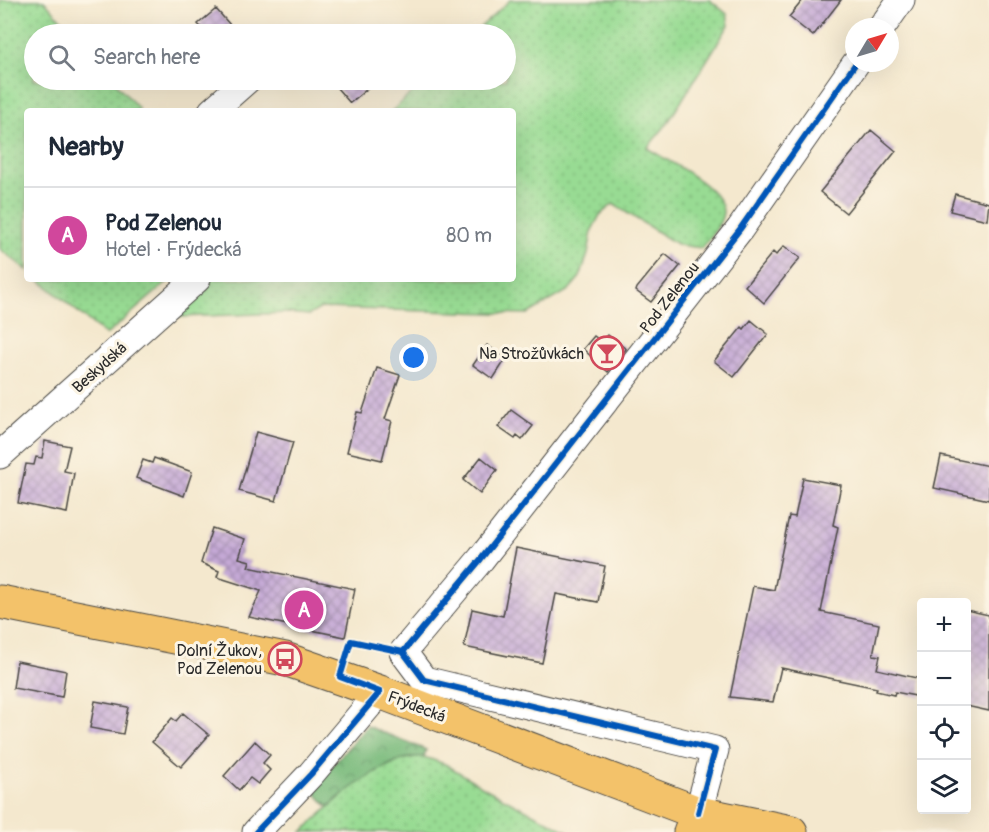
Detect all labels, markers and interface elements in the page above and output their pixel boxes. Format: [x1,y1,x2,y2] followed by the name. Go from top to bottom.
[845,18,899,72] north arrow
[24,24,516,90] search box
[45,41,78,74] icon: search
[93,43,200,71] text: Search here
[48,131,124,163] text: Nearby
[105,209,222,237] text: Pod Zelenou
[61,223,74,248] text: A
[446,223,492,248] text: 80 m
[105,237,242,262] text: Hotel · Frýdecká
[636,258,704,337] street label: Pod Zelenou
[589,335,625,371] bar icon: Na Strožůvkách
[68,338,131,398] street label: Beskydská
[399,343,428,372] your location
[479,344,584,364] place label: Na Strožůvkách
[284,588,324,632] pin: A
[917,598,971,814] map controls
[917,598,971,652] button: +
[177,641,262,679] place label: Dolní Žukov, Pod Zelenou
[267,641,303,677] bus stop icon: Dolní Žukov, Pod Zelenou
[917,652,971,706] button: −
[385,687,448,727] street label: Frýdecká
[917,706,971,760] button: locate
[917,760,971,814] button: layers

